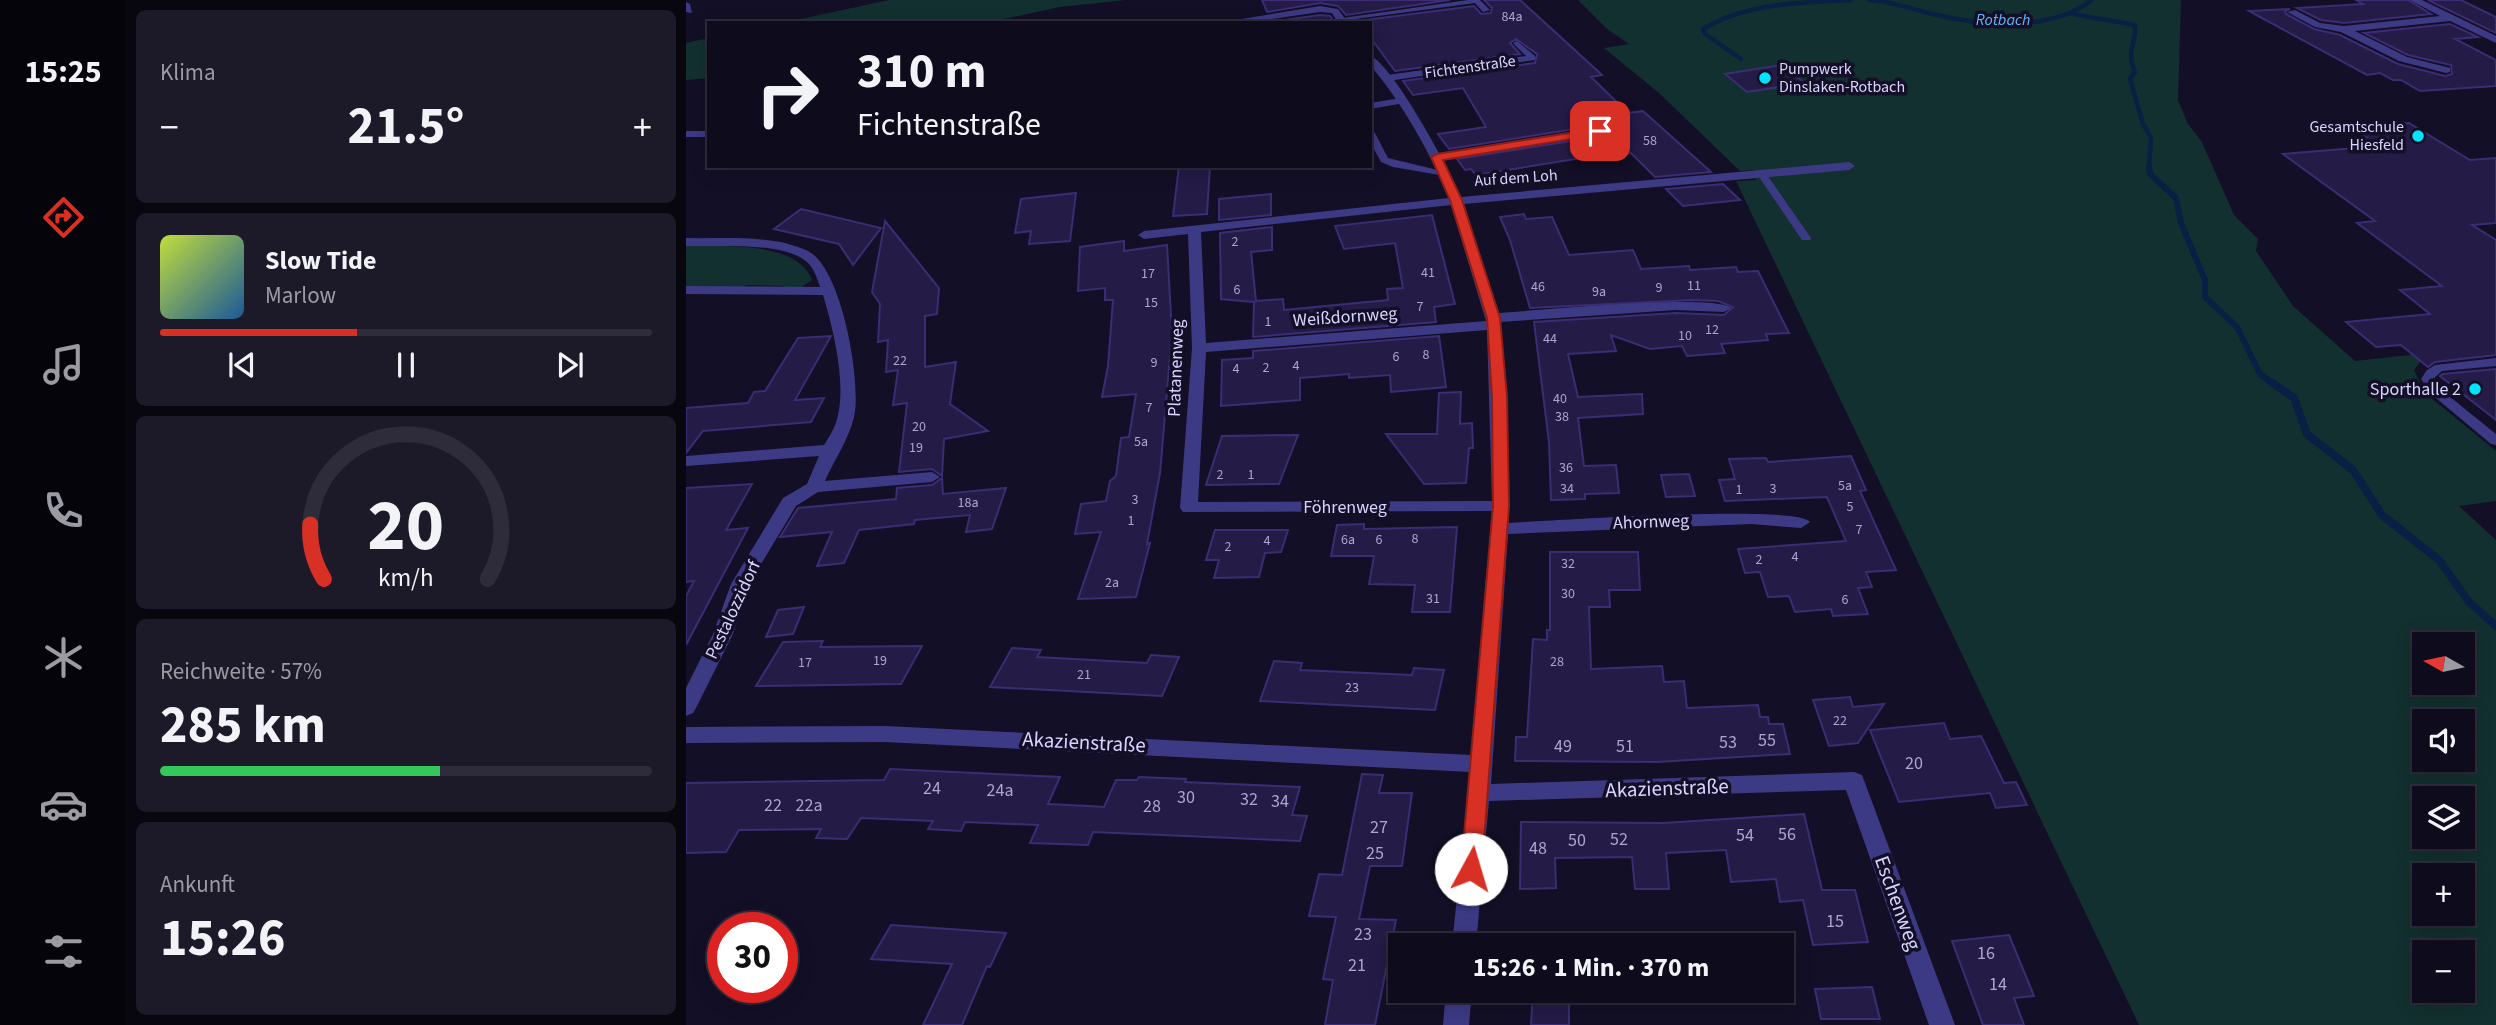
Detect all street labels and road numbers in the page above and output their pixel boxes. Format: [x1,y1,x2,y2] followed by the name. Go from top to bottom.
[1423,50,1517,84] street label: Fichtenstraße
[1474,164,1558,192] street label: Auf dem Loh
[1292,301,1398,333] street label: Weißdornweg
[1162,319,1190,417] street label: Platanenweg
[1303,495,1387,520] street label: Föhrenweg
[1613,508,1689,536] street label: Ahornweg
[699,556,767,663] street label: Pestalozzidorf
[1022,724,1146,760] street label: Akazienstraße
[1605,771,1729,805] street label: Akazienstraße
[1867,852,1929,955] street label: Eschenweg

